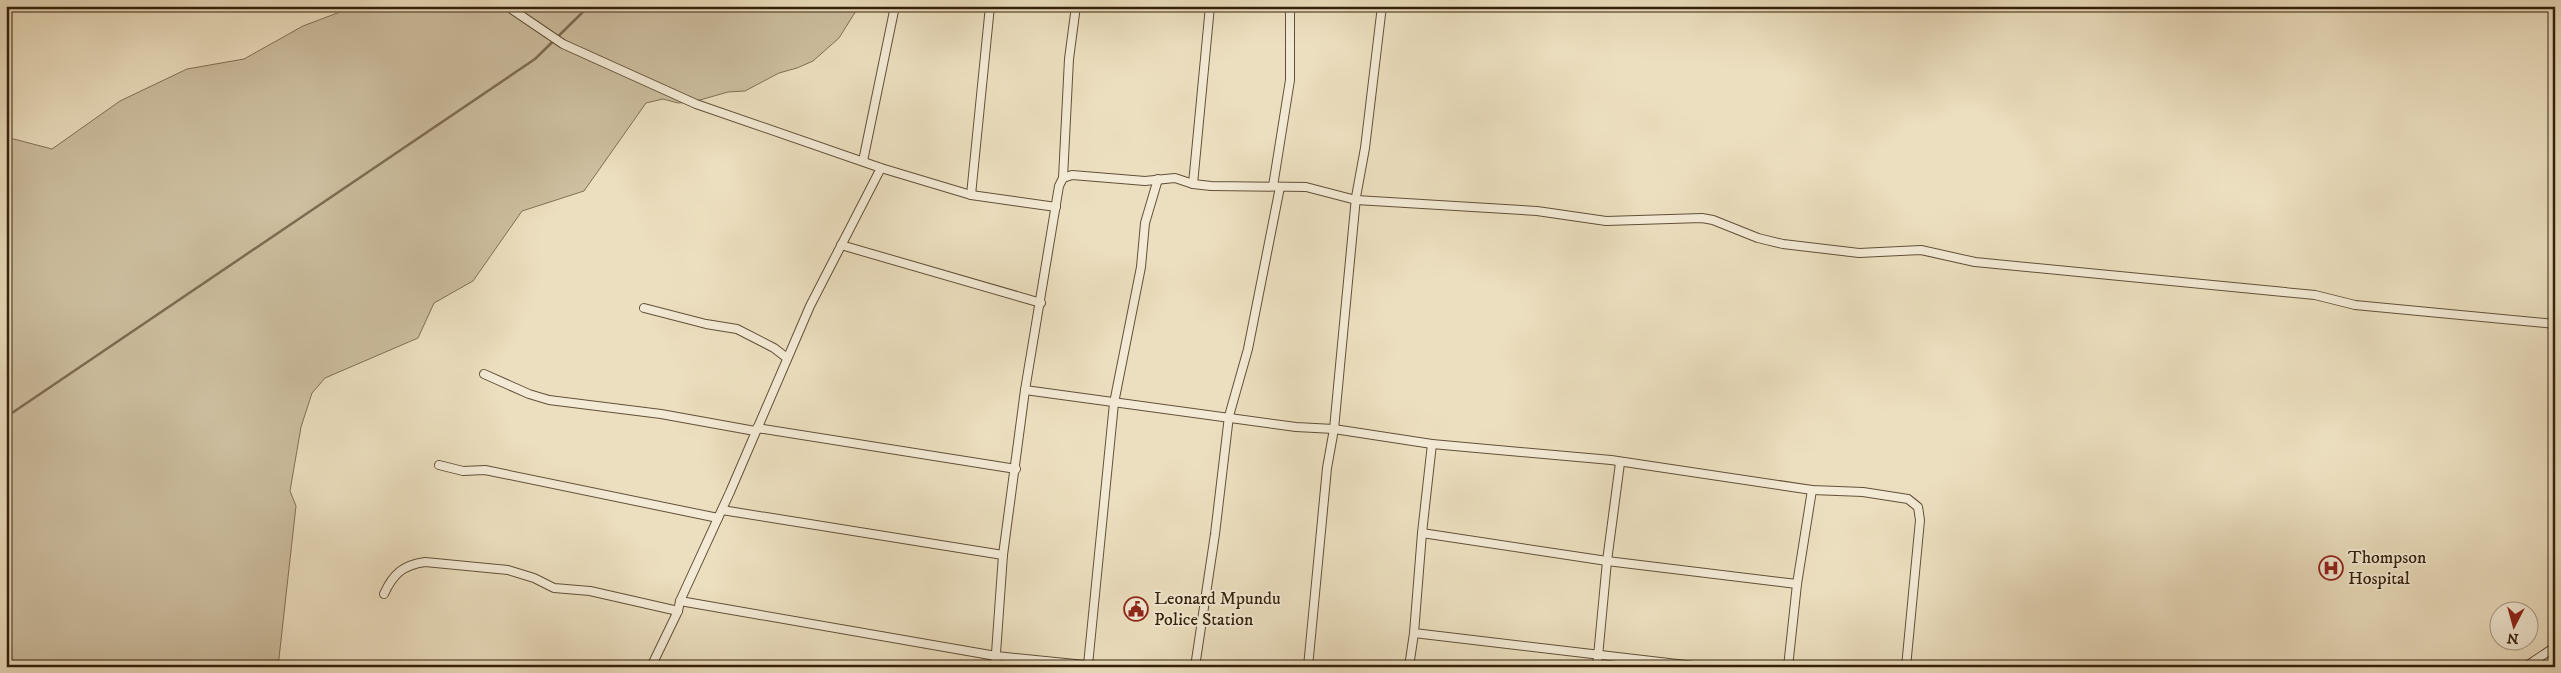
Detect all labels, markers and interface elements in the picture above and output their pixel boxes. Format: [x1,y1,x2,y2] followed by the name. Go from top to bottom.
[2348,547,2427,590] place label: Thompson Hospital
[2318,555,2344,581] hospital icon: Thompson Hospital
[1154,588,1281,631] place label: Leonard Mpundu Police Station
[1123,596,1149,622] public building icon: Leonard Mpundu Police Station
[2488,600,2538,650] north arrow
[2506,628,2519,647] text: N

